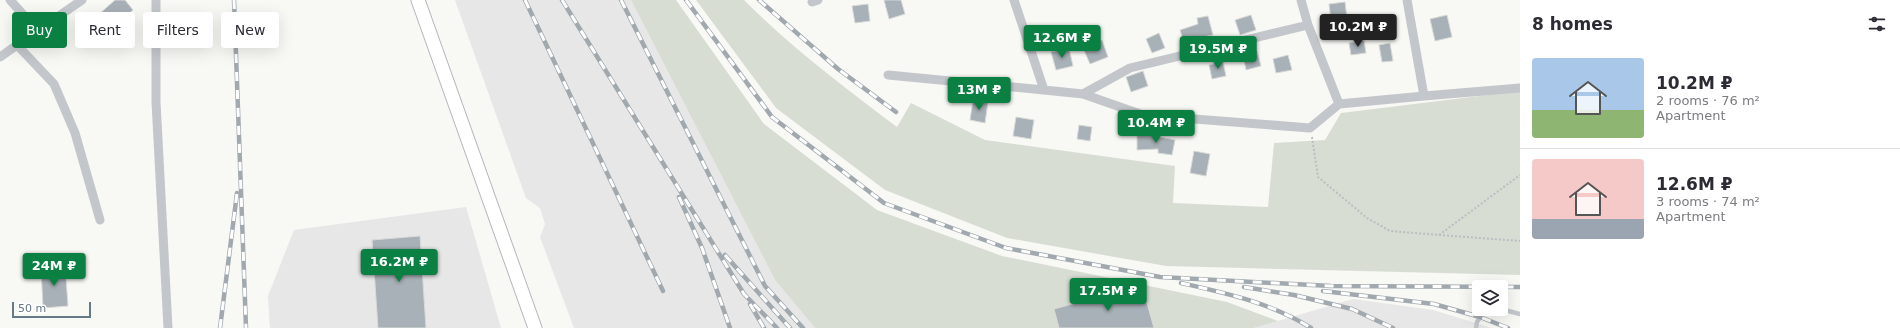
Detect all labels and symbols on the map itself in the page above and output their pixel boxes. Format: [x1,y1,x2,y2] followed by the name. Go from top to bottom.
[1321,14,1395,48] pin: 10.2M ₽
[1025,25,1099,59] pin: 12.6M ₽
[1181,36,1255,70] pin: 19.5M ₽
[951,77,1007,111] pin: 13M ₽
[1119,110,1193,144] pin: 10.4M ₽
[362,249,436,283] pin: 16.2M ₽
[26,253,82,287] pin: 24M ₽
[1071,278,1145,312] pin: 17.5M ₽
[12,300,91,319] scale bar

